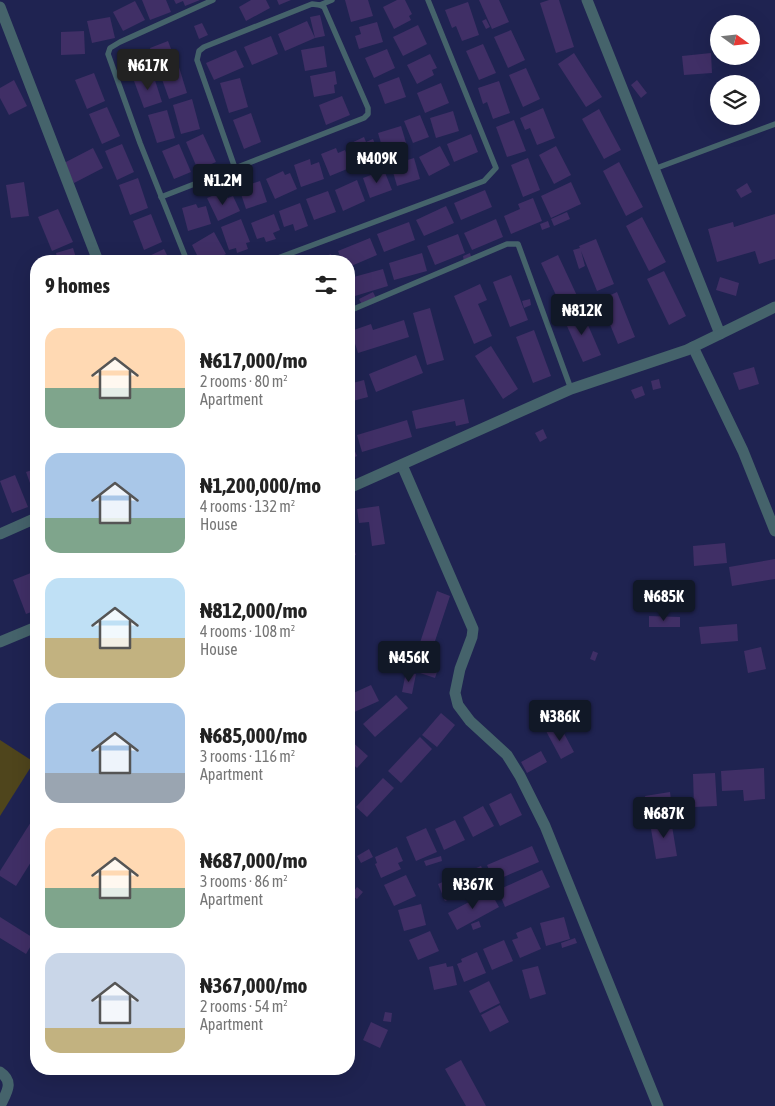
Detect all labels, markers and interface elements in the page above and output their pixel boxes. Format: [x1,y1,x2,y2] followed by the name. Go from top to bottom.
[710,15,760,65] north arrow
[710,15,760,125] map controls
[113,48,183,91] pin: ₦617K
[128,56,168,74] text: ₦617K
[710,75,760,125] button: layers
[342,142,412,184] pin: ₦409K
[357,149,397,167] text: ₦409K
[188,164,258,206] pin: ₦1.2M
[204,171,242,189] text: ₦1.2M
[312,271,340,299] icon: filters
[45,273,110,297] text: 9 homes
[547,294,617,336] pin: ₦812K
[562,301,602,319] text: ₦812K
[85,348,145,408] icon: home
[200,348,307,372] text: ₦617,000/mo
[200,372,288,390] text: 2 rooms · 80 m²
[200,390,263,408] text: Apartment
[85,473,145,533] icon: home
[200,473,321,497] text: ₦1,200,000/mo
[200,497,295,515] text: 4 rooms · 132 m²
[200,515,237,533] text: House
[629,580,699,622] pin: ₦685K
[644,587,684,605] text: ₦685K
[85,598,145,658] icon: home
[200,598,307,622] text: ₦812,000/mo
[200,622,295,640] text: 4 rooms · 108 m²
[200,640,237,658] text: House
[374,640,444,683] pin: ₦456K
[389,648,429,666] text: ₦456K
[525,700,595,742] pin: ₦386K
[540,707,580,725] text: ₦386K
[85,723,145,783] icon: home
[200,723,307,747] text: ₦685,000/mo
[200,747,295,765] text: 3 rooms · 116 m²
[200,765,263,783] text: Apartment
[629,796,699,839] pin: ₦687K
[644,804,684,822] text: ₦687K
[85,848,145,908] icon: home
[200,848,307,872] text: ₦687,000/mo
[438,868,508,910] pin: ₦367K
[200,872,288,890] text: 3 rooms · 86 m²
[453,875,493,893] text: ₦367K
[200,890,263,908] text: Apartment
[85,973,145,1033] icon: home
[200,973,307,997] text: ₦367,000/mo
[200,997,288,1015] text: 2 rooms · 54 m²
[200,1015,263,1033] text: Apartment

